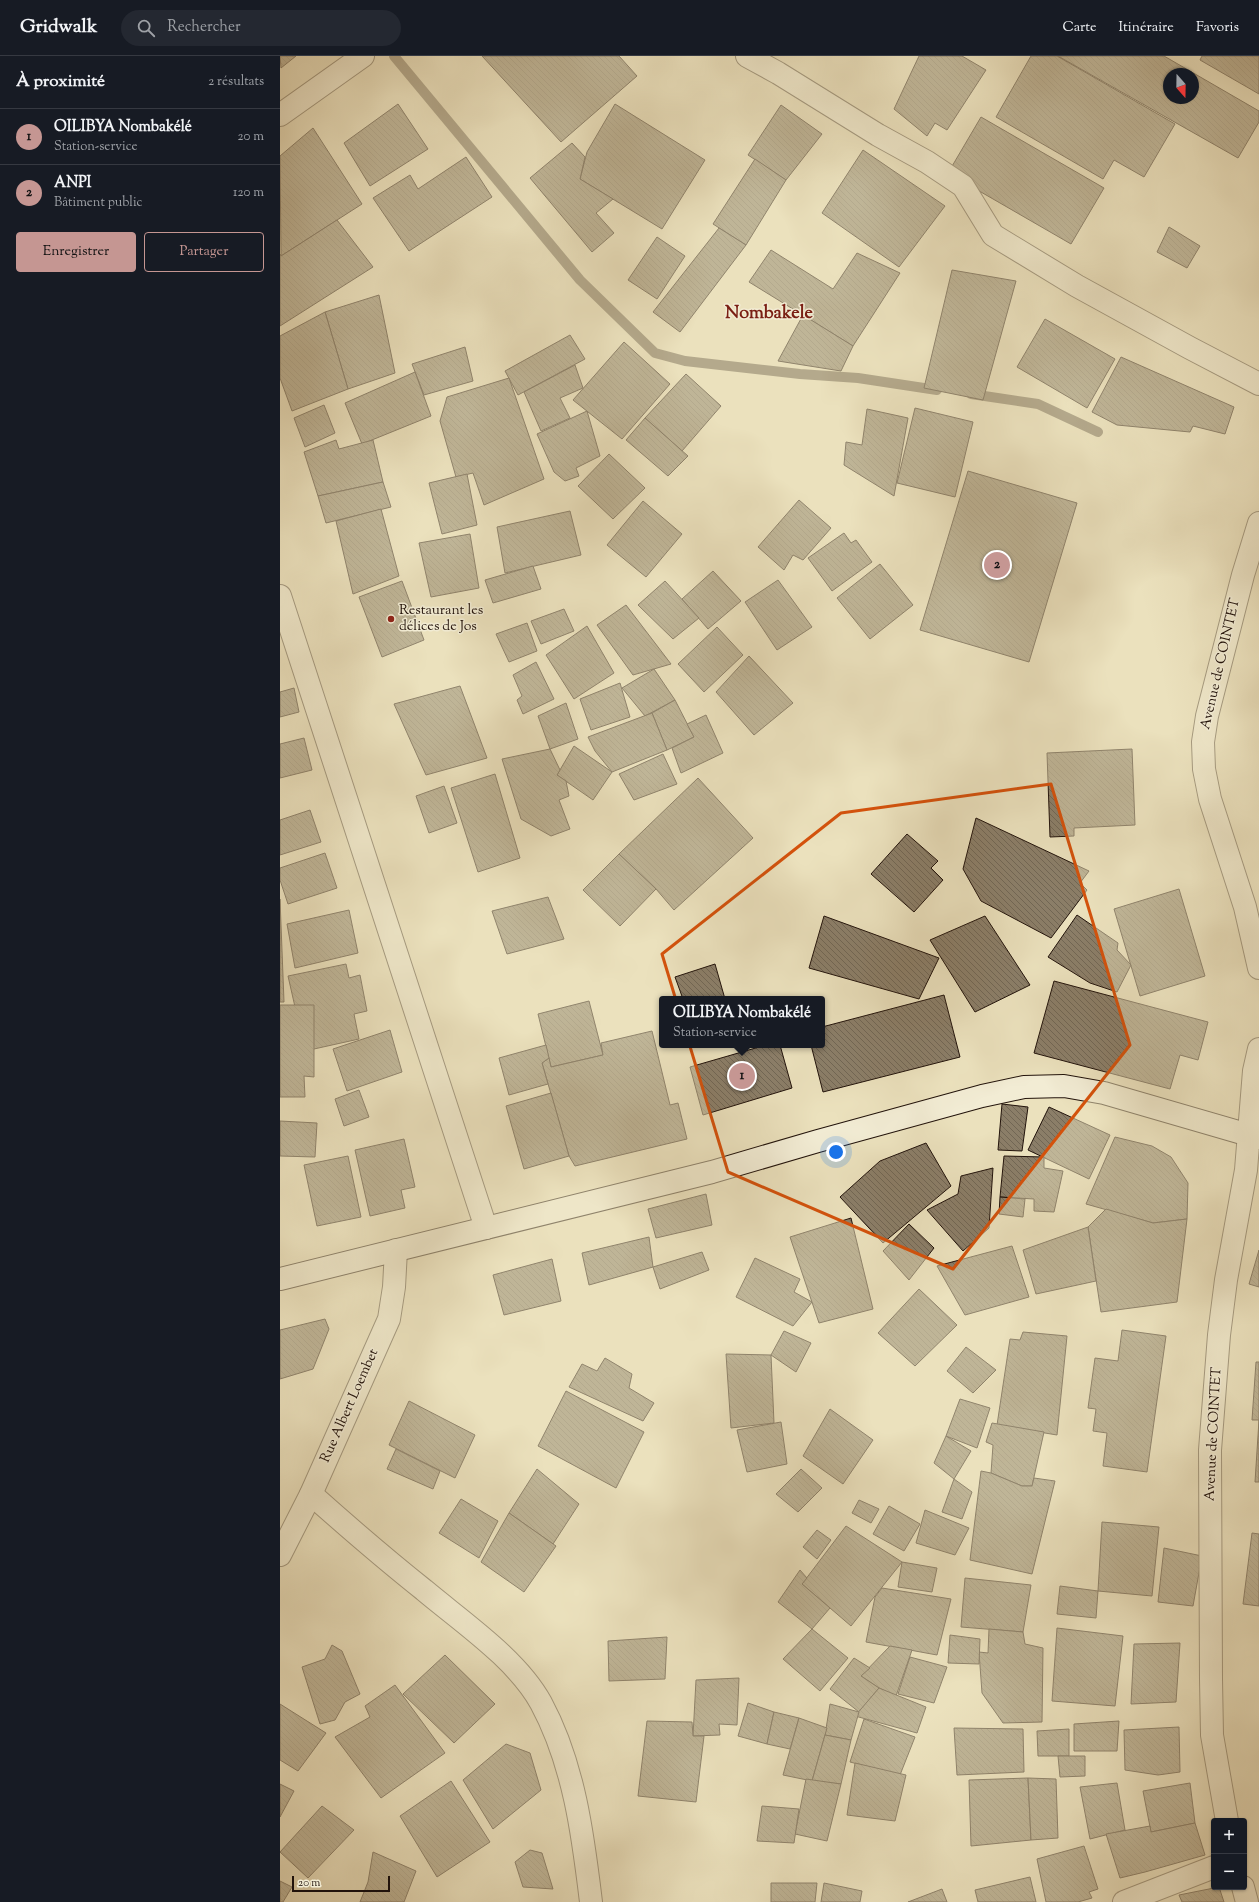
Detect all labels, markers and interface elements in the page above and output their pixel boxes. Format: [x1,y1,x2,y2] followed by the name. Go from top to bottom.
[121,10,401,46] search box
[20,14,97,41] text: Gridwalk
[135,17,157,39] icon: search
[167,17,241,38] text: Rechercher
[1063,18,1096,38] text: Carte
[1118,18,1174,38] text: Itinéraire
[1196,18,1239,38] text: Favoris
[1163,68,1199,104] north arrow
[16,70,105,94] text: À proximité
[208,73,264,91] text: 2 résultats
[54,117,192,138] text: OILIBYA Nombakélé
[27,128,31,146] text: 1
[238,128,264,146] text: 20 m
[54,138,138,156] text: Station-service
[54,173,92,194] text: ANPI
[26,184,32,202] text: 2
[233,184,264,202] text: 120 m
[54,194,142,212] text: Bâtiment public
[16,232,136,272] button: Enregistrer
[144,232,264,272] button: Partager
[725,301,814,327] district label: Nombakele
[984,550,1010,580] pin: 2
[1196,596,1246,732] street label: Avenue de COINTET
[399,601,483,637] place label: Restaurant les délices de Jos
[386,614,396,624] marker: Restaurant les délices de Jos
[659,996,825,1048] popup
[673,1003,811,1024] text: OILIBYA Nombakélé
[673,1024,757,1042] text: Station-service
[729,1061,755,1091] pin: 1
[826,1142,846,1162] your location
[316,1346,384,1466] street label: Rue Albert Loembet
[1201,1366,1228,1502] street label: Avenue de COINTET
[1211,1818,1247,1890] map controls
[1211,1818,1247,1854] button: +
[1211,1854,1247,1890] button: −
[292,1874,390,1893] scale bar
[298,1875,320,1891] text: 20 m

